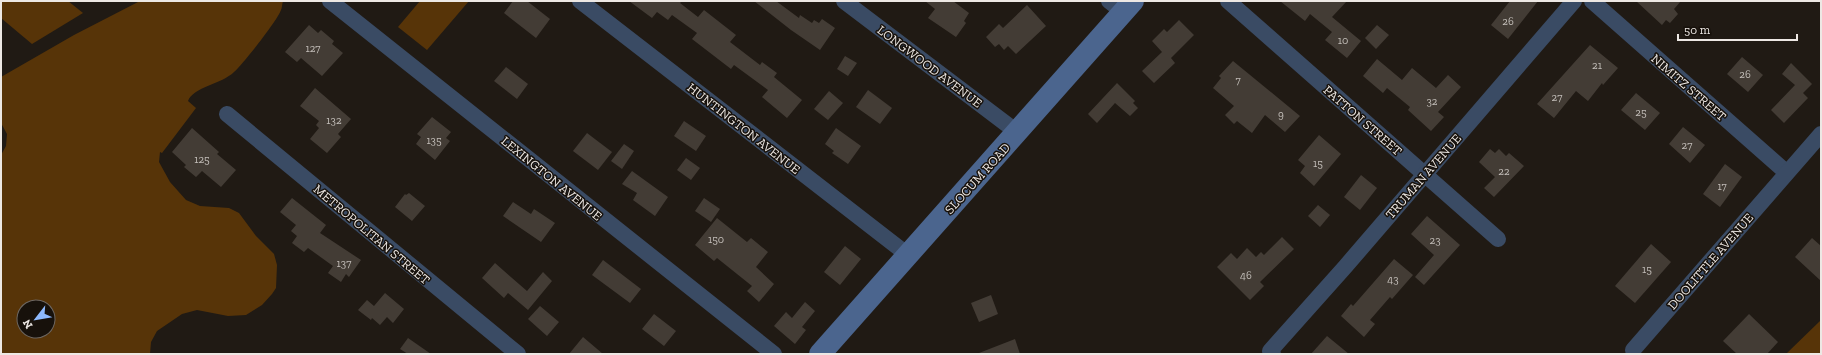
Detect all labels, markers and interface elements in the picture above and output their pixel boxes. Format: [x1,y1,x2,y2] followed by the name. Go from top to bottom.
[1502,15,1514,28] house number: 26
[1678,16,1797,42] scale bar
[874,22,985,111] street label: LONGWOOD AVENUE
[1684,23,1711,37] text: 50 m
[1338,34,1348,47] house number: 10
[305,42,321,55] house number: 127
[1648,51,1729,124] street label: NIMITZ STREET
[1592,59,1603,72] house number: 21
[1739,68,1751,81] house number: 26
[1235,74,1241,87] house number: 7
[684,80,803,177] street label: HUNTINGTON AVENUE
[1320,82,1405,158] street label: PATTON STREET
[1552,91,1562,104] house number: 27
[1426,95,1438,108] house number: 32
[1635,106,1647,119] house number: 25
[1278,108,1284,121] house number: 9
[326,114,342,127] house number: 132
[1382,131,1465,222] street label: TRUMAN AVENUE
[498,133,605,224] street label: LEXINGTON AVENUE
[426,134,442,147] house number: 135
[1682,139,1692,152] house number: 27
[942,140,1013,217] street label: SLOCUM ROAD
[194,153,210,166] house number: 125
[1313,157,1323,170] house number: 15
[1498,165,1510,178] house number: 22
[1717,180,1727,193] house number: 17
[311,181,433,287] street label: METROPOLITAN STREET
[1664,210,1757,313] street label: DOOLITTLE AVENUE
[708,233,724,246] house number: 150
[1429,234,1441,247] house number: 23
[337,257,351,270] house number: 137
[1642,263,1652,276] house number: 15
[1240,269,1252,282] house number: 46
[1387,273,1399,286] house number: 43
[16,299,56,339] north arrow
[20,316,36,331] text: N

